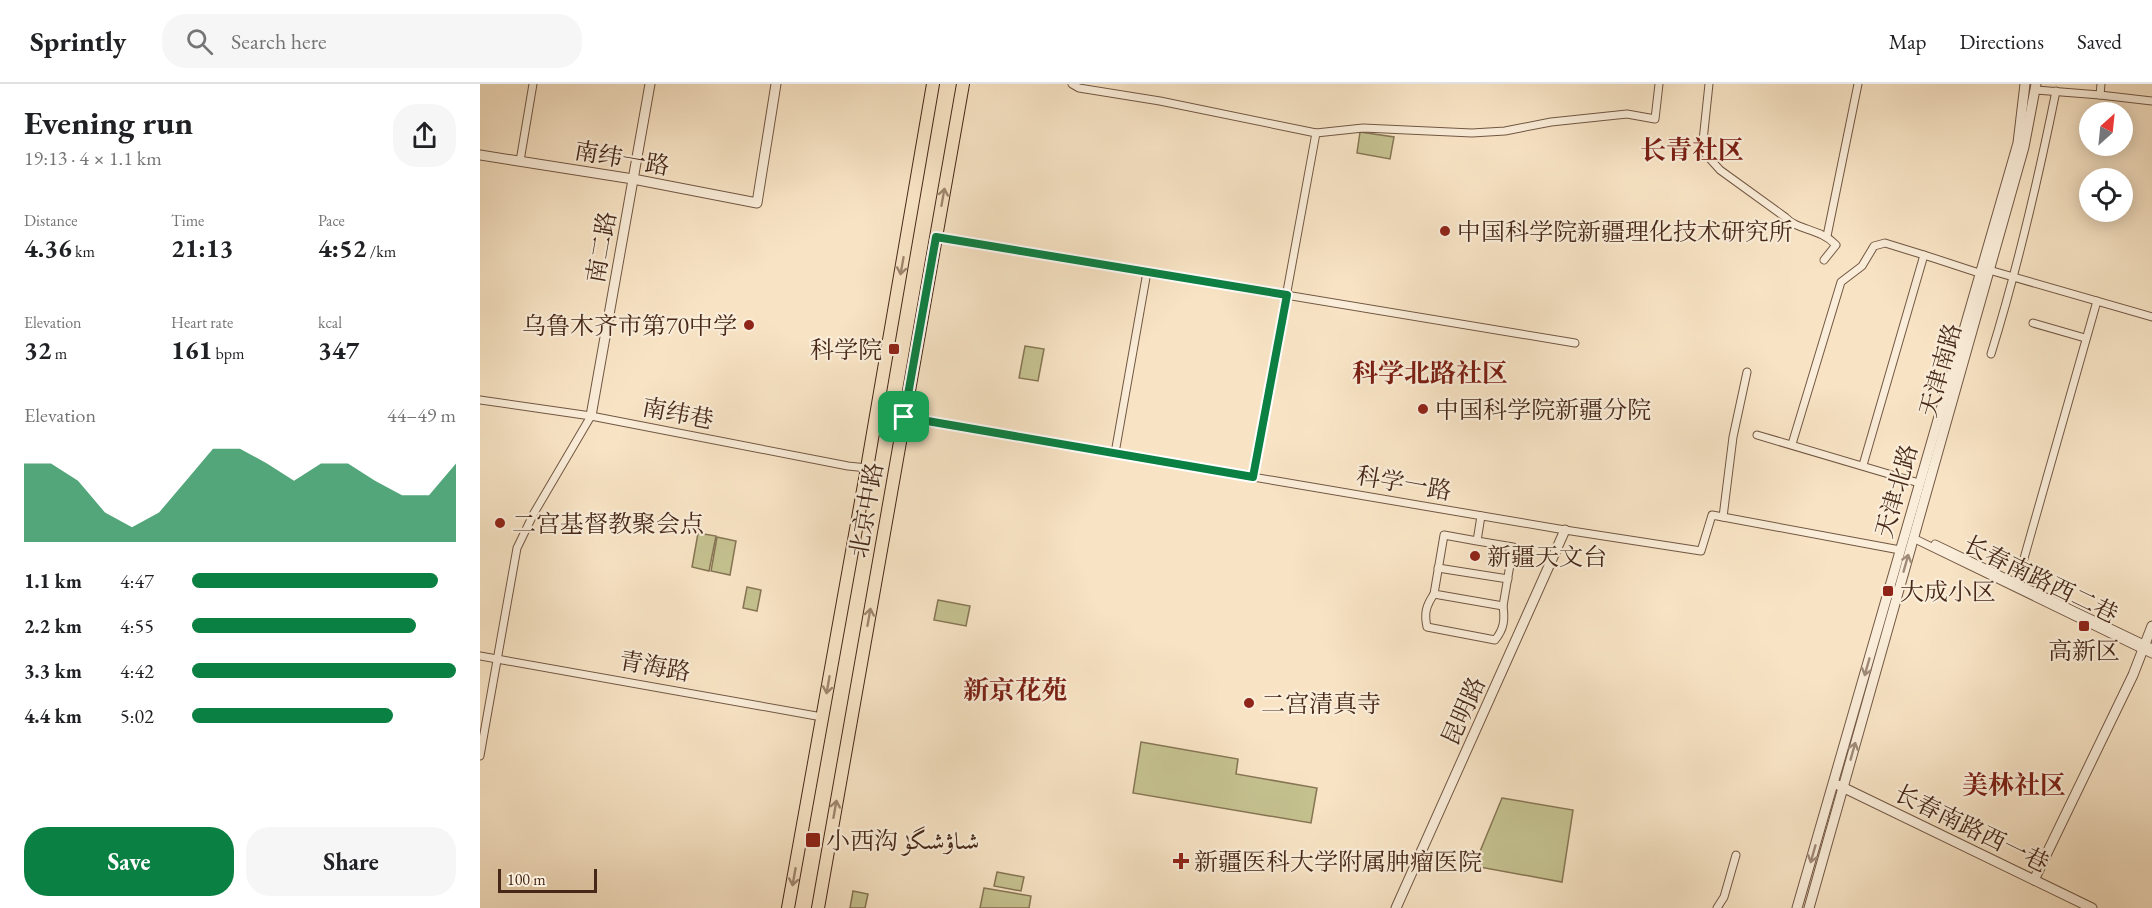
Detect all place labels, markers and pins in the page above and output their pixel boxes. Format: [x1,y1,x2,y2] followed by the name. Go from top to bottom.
[1457,216,1793,247] place label: 中国科学院新疆理化技术研究所
[1438,224,1452,238] marker: 中国科学院新疆理化技术研究所
[522,310,737,341] place label: 乌鲁木齐市第70中学
[742,318,756,332] marker: 乌鲁木齐市第70中学
[810,334,882,365] place label: 科学院
[887,342,901,356] marker: 科学院
[878,391,929,442] pin
[1435,394,1651,425] place label: 中国科学院新疆分院
[1416,402,1430,416] marker: 中国科学院新疆分院
[512,508,704,539] place label: 二宫基督教聚会点
[493,516,507,530] marker: 二宫基督教聚会点
[1487,541,1607,572] place label: 新疆天文台
[1468,549,1482,563] marker: 新疆天文台
[1900,576,1996,607] place label: 大成小区
[1881,584,1895,598] marker: 大成小区
[2077,619,2091,633] marker: 高新区
[2048,635,2120,666] place label: 高新区
[1261,688,1381,719] place label: 二宫清真寺
[1242,696,1256,710] marker: 二宫清真寺
[826,825,979,856] place label: 小西沟 شىاۋشىگۈ
[804,831,822,849] marker: 小西沟 شىاۋشىگۈ
[1194,846,1482,877] place label: 新疆医科大学附属肿瘤医院
[1172,852,1190,870] marker: 新疆医科大学附属肿瘤医院

